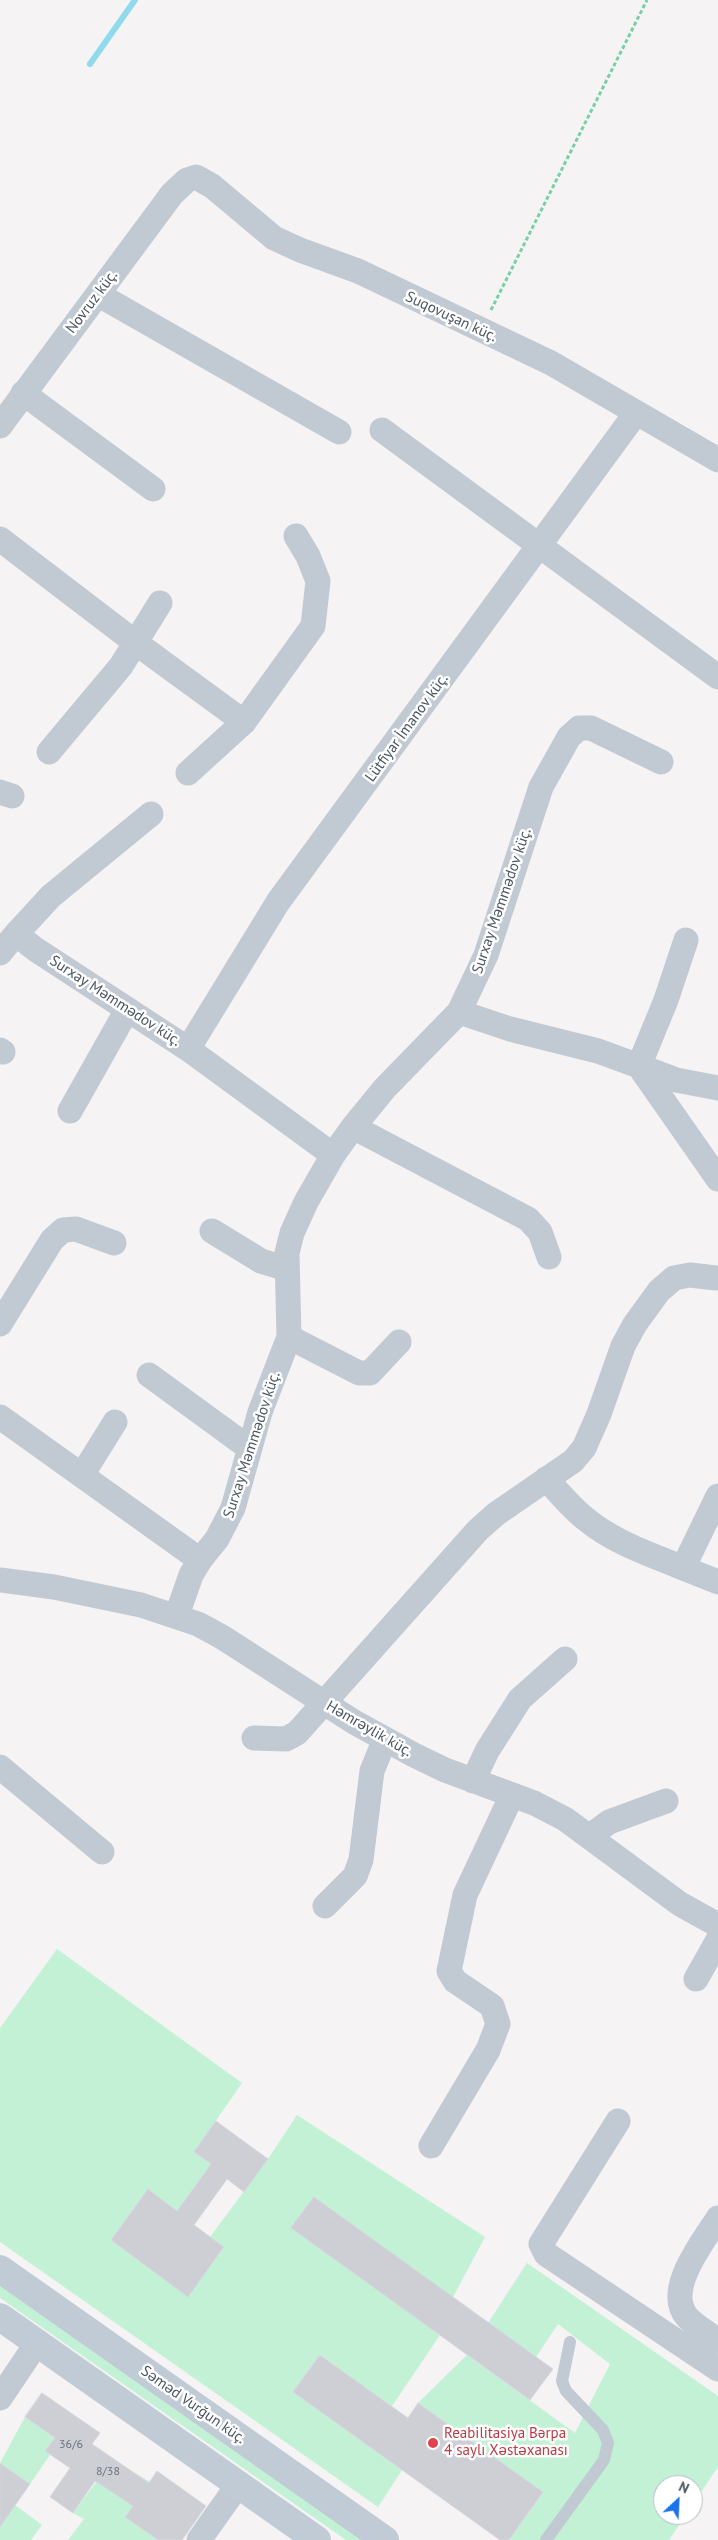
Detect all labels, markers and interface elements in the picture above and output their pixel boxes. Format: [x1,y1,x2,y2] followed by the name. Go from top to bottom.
[62,267,122,337] street label: Novruz küç.
[403,288,499,346] street label: Suqovuşan küç.
[362,670,452,786] street label: Lütfiyar İmanov küç.
[469,826,535,976] street label: Surxay Məmmədov küç.
[46,952,184,1050] street label: Surxay Məmmədov küç.
[220,1370,284,1520] street label: Surxay Məmmədov küç.
[323,1697,415,1761] street label: Həmrəylik küç.
[137,2362,249,2448] street label: Səməd Vurğun küç.
[444,2425,568,2460] place label: Reabilitasiya Bәrpa 4 saylı Xəstəxanası
[426,2436,440,2450] marker: Reabilitasiya Bәrpa 4 saylı Xəstəxanası
[59,2438,83,2452] house number: 36/6
[96,2465,120,2479] house number: 8/38
[653,2475,703,2525] north arrow
[676,2477,692,2497] text: N

